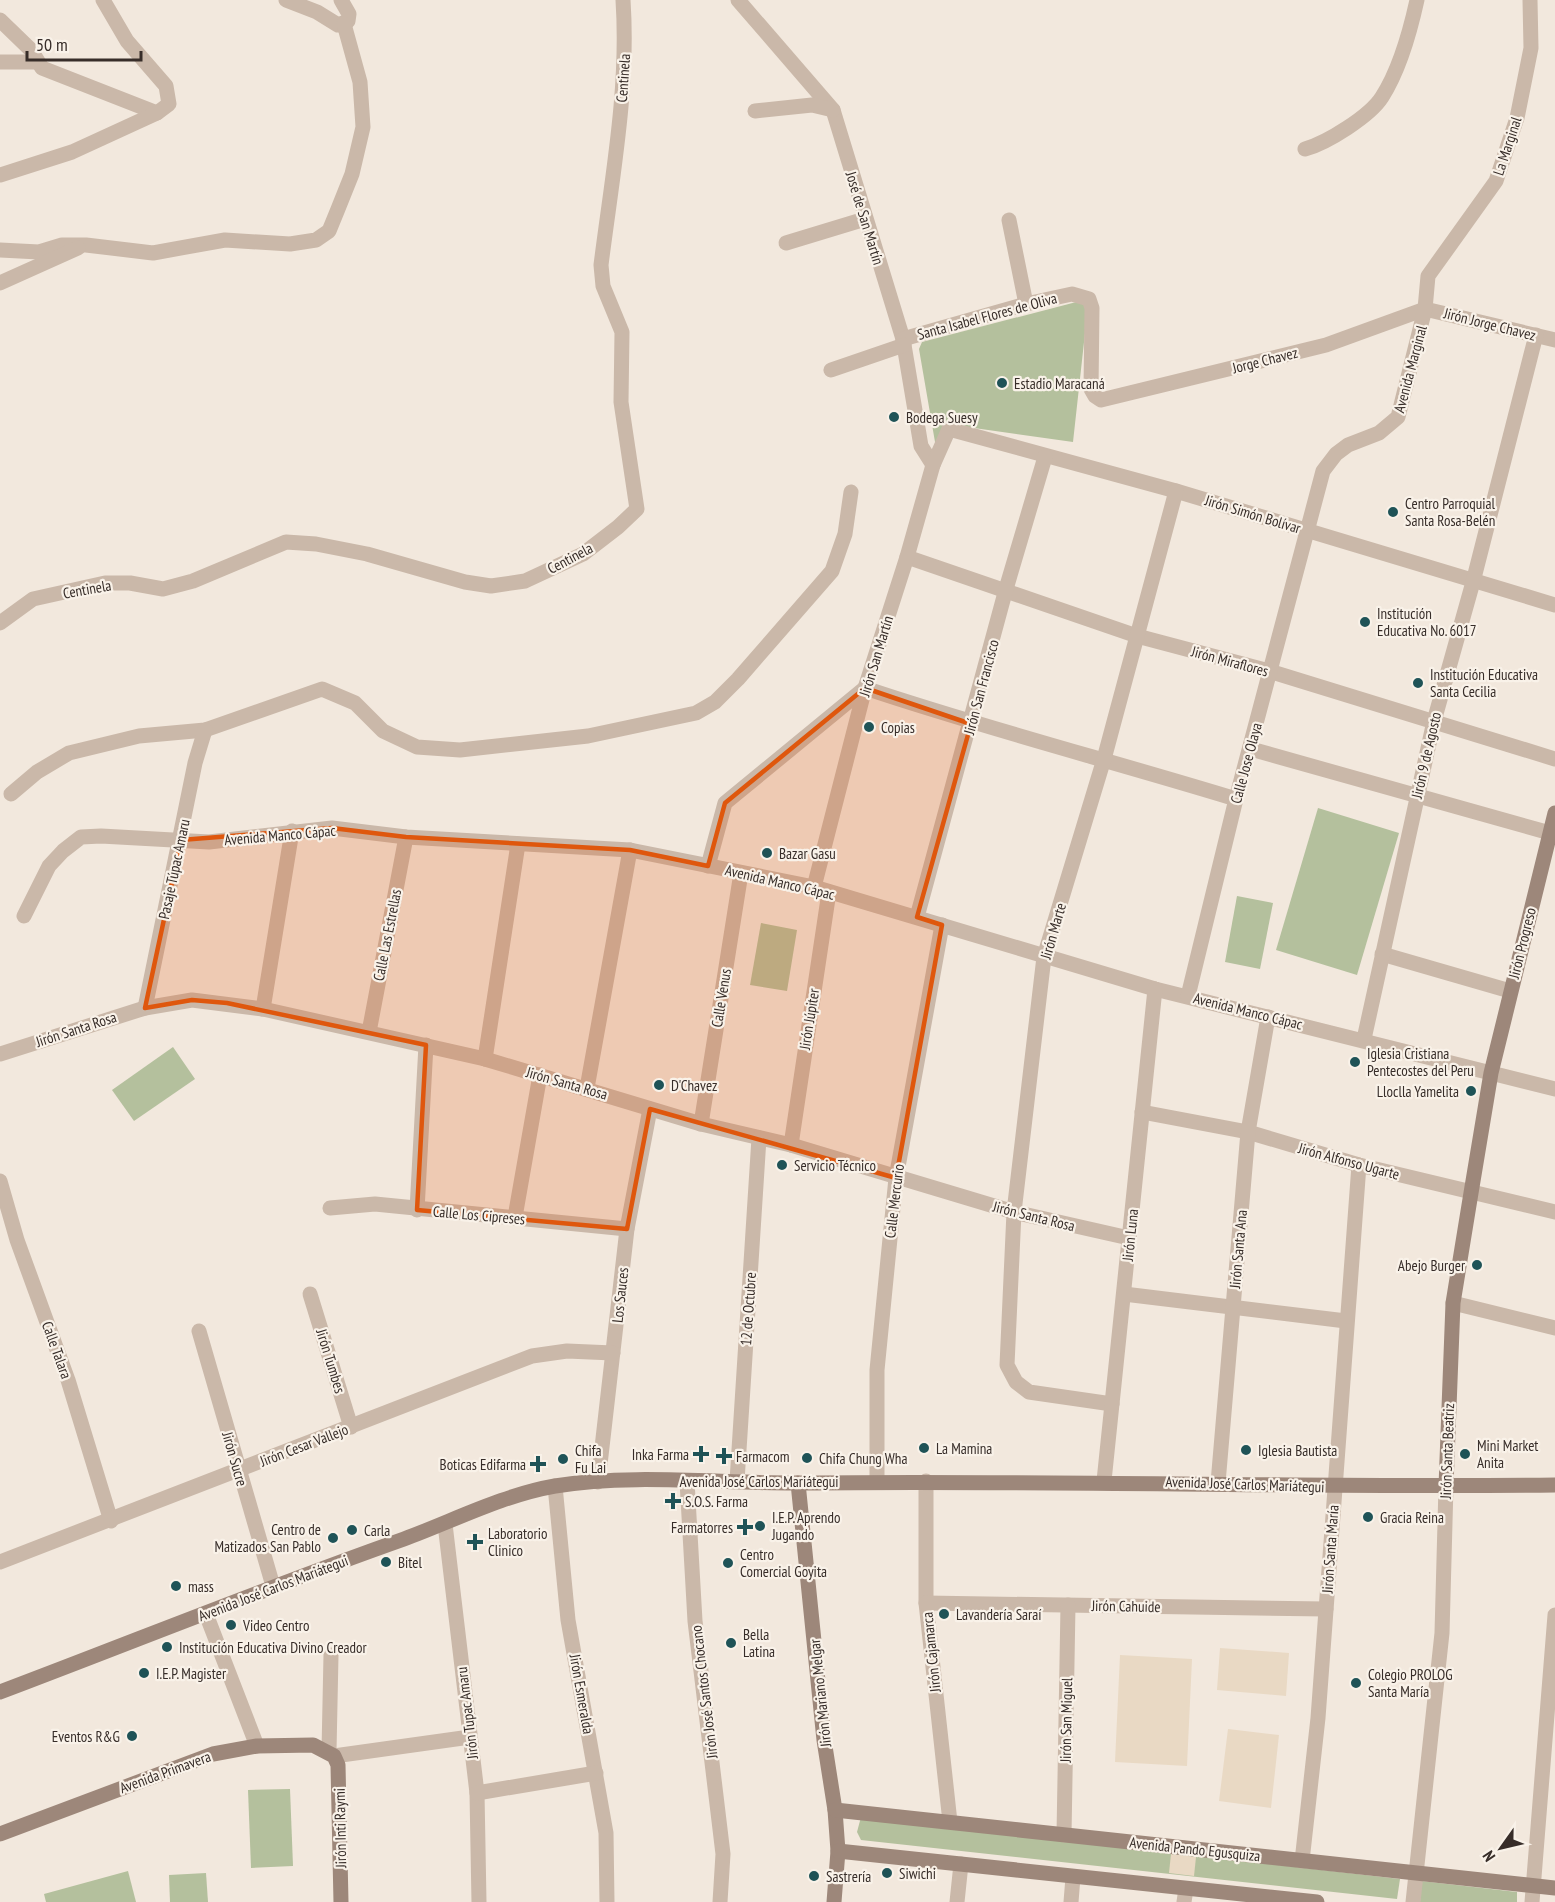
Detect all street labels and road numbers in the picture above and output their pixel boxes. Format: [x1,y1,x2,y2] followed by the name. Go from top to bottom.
[612,53,634,103] street label: Centinela
[1489,114,1526,178] street label: La Marginal
[842,168,888,267] street label: José de San Martín
[915,288,1059,344] street label: Santa Isabel Flores de Oliva
[1441,303,1538,345] street label: Jirón Jorge Chavez
[1389,323,1431,415] street label: Avenida Marginal
[1229,343,1300,378] street label: Jorge Chavez
[1202,490,1304,538] street label: Jirón Simón Bolívar
[544,538,596,578] street label: Centinela
[61,575,113,603] street label: Centinela
[854,613,897,700] street label: Jirón San Martín
[959,637,1003,738] street label: Jirón San Francisco
[1188,641,1271,680] street label: Jirón Miraflores
[1407,710,1445,801] street label: Jirón 9 de Agosto
[1226,720,1266,806] street label: Calle Jose Olaya
[154,817,194,921] street label: Pasaje Túpac Amaru
[223,821,337,849] street label: Avenida Manco Cápac
[723,860,837,904] street label: Avenida Manco Cápac
[369,887,405,983] street label: Calle Las Estrellas
[1036,901,1070,962] street label: Jirón Marte
[1504,906,1540,981] street label: Jirón Progreso
[707,967,735,1029] street label: Calle Venus
[795,986,823,1052] street label: Jirón Júpiter
[1191,988,1305,1034] street label: Avenida Manco Cápac
[32,1007,119,1051] street label: Jirón Santa Rosa
[523,1062,610,1104] street label: Jirón Santa Rosa
[1295,1138,1402,1184] street label: Jirón Alfonso Ugarte
[880,1163,908,1239] street label: Calle Mercurio
[990,1196,1077,1235] street label: Jirón Santa Rosa
[432,1201,526,1229] street label: Calle Los Cipreses
[1118,1208,1142,1263] street label: Jirón Luna
[1225,1209,1251,1290] street label: Jirón Santa Ana
[608,1266,632,1324] street label: Los Sauces
[736,1272,760,1346] street label: 12 de Octubre
[38,1319,76,1381] street label: Calle Talara
[312,1326,350,1395] street label: Jirón Tumbes
[1436,1403,1458,1500] street label: Jirón Santa Beatriz
[256,1419,351,1471] street label: Jirón Cesar Vallejo
[218,1429,252,1488] street label: Jirón Sucre
[680,1472,838,1491] street label: Avenida José Carlos Mariátegui
[1165,1472,1325,1496] street label: Avenida José Carlos Mariátegui
[1317,1504,1343,1595] street label: Jirón Santa María
[195,1551,351,1625] street label: Avenida José Carlos Mariátegui
[1090,1596,1161,1616] street label: Jirón Cahuide
[917,1611,945,1694] street label: Jirón Cajamarca
[686,1624,722,1761] street label: Jirón José Santos Chocano
[805,1637,835,1749] street label: Jirón Mariano Melgar
[565,1652,598,1735] street label: Jirón Esmeralda
[452,1666,482,1761] street label: Jirón Tupac Amaru
[1056,1677,1076,1764] street label: Jirón San Miguel
[117,1747,213,1797] street label: Avenida Primavera
[330,1788,350,1869] street label: Jirón Inti Raymi
[1129,1833,1261,1865] street label: Avenida Pando Egusquiza

